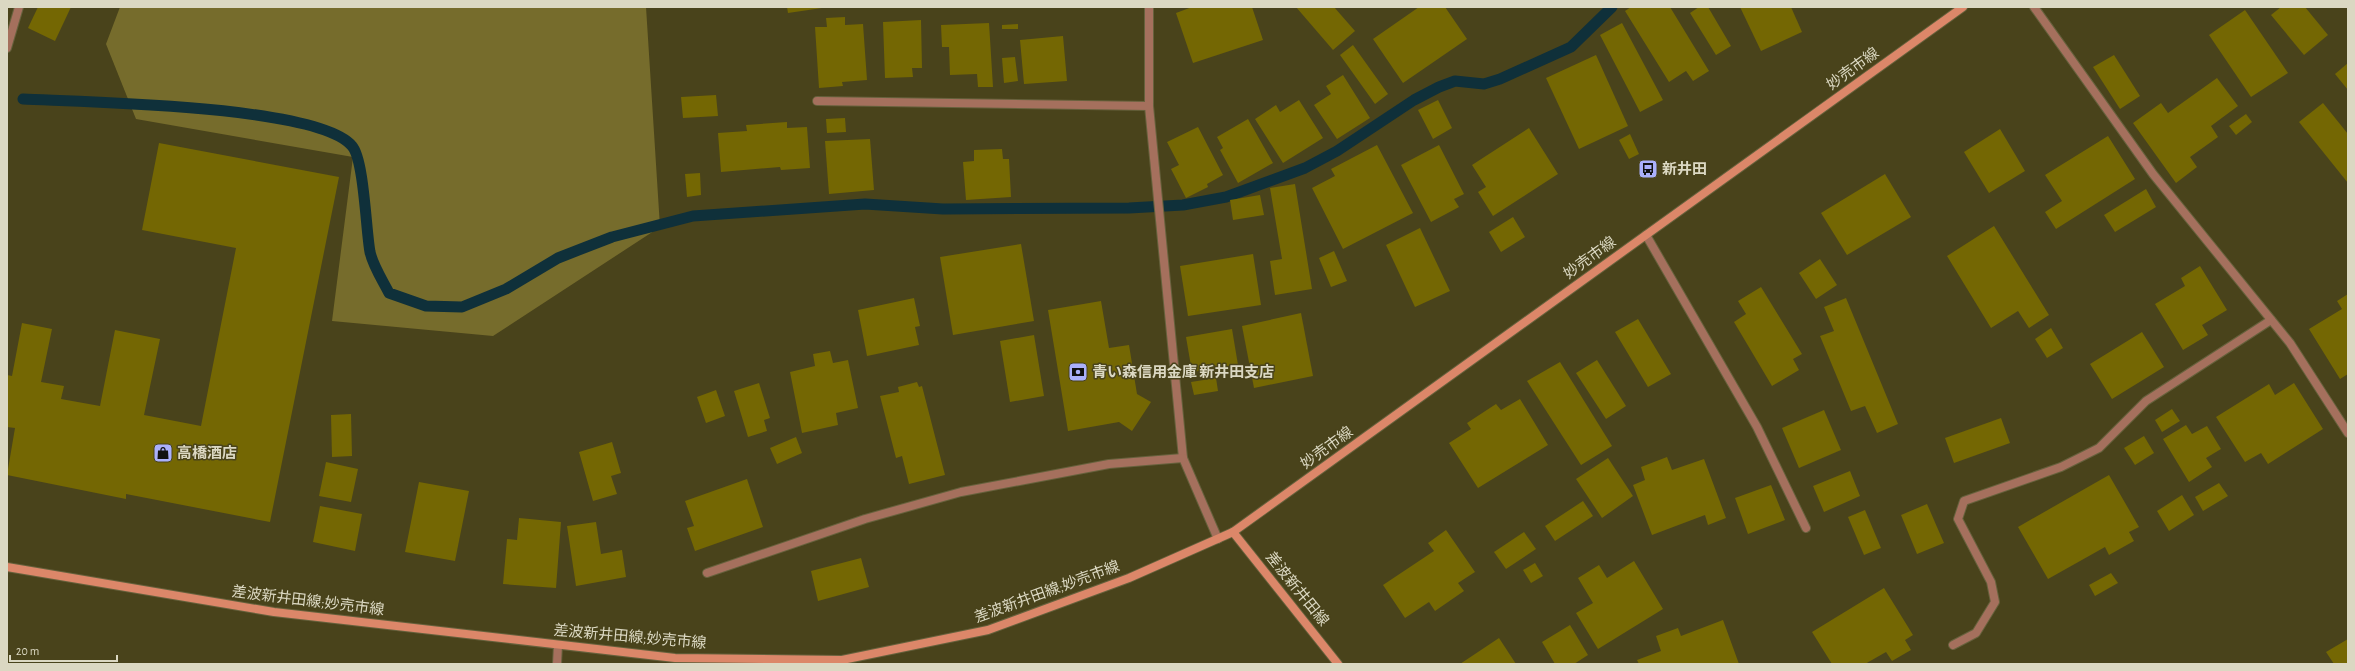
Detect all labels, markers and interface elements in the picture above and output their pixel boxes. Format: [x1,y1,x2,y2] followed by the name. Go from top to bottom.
[1824,44,1882,93] street label: 妙売市線
[1637,158,1659,180] bus stop icon: 新井田
[1662,160,1707,177] place label: 新井田
[1561,233,1619,282] street label: 妙売市線
[1067,361,1089,383] bank icon: 青い森信用金庫 新井田支店
[1092,363,1274,380] place label: 青い森信用金庫 新井田支店
[1298,423,1356,472] street label: 妙売市線
[152,442,174,464] shop icon: 高橋酒店
[177,445,237,461] place label: 高橋酒店
[1263,548,1333,629] street label: 差波新井田線
[972,557,1122,625] street label: 差波新井田線;妙売市線
[231,582,385,618] street label: 差波新井田線;妙売市線
[553,621,707,651] street label: 差波新井田線;妙売市線
[10,637,117,663] scale bar
[16,645,39,657] text: 20 m

